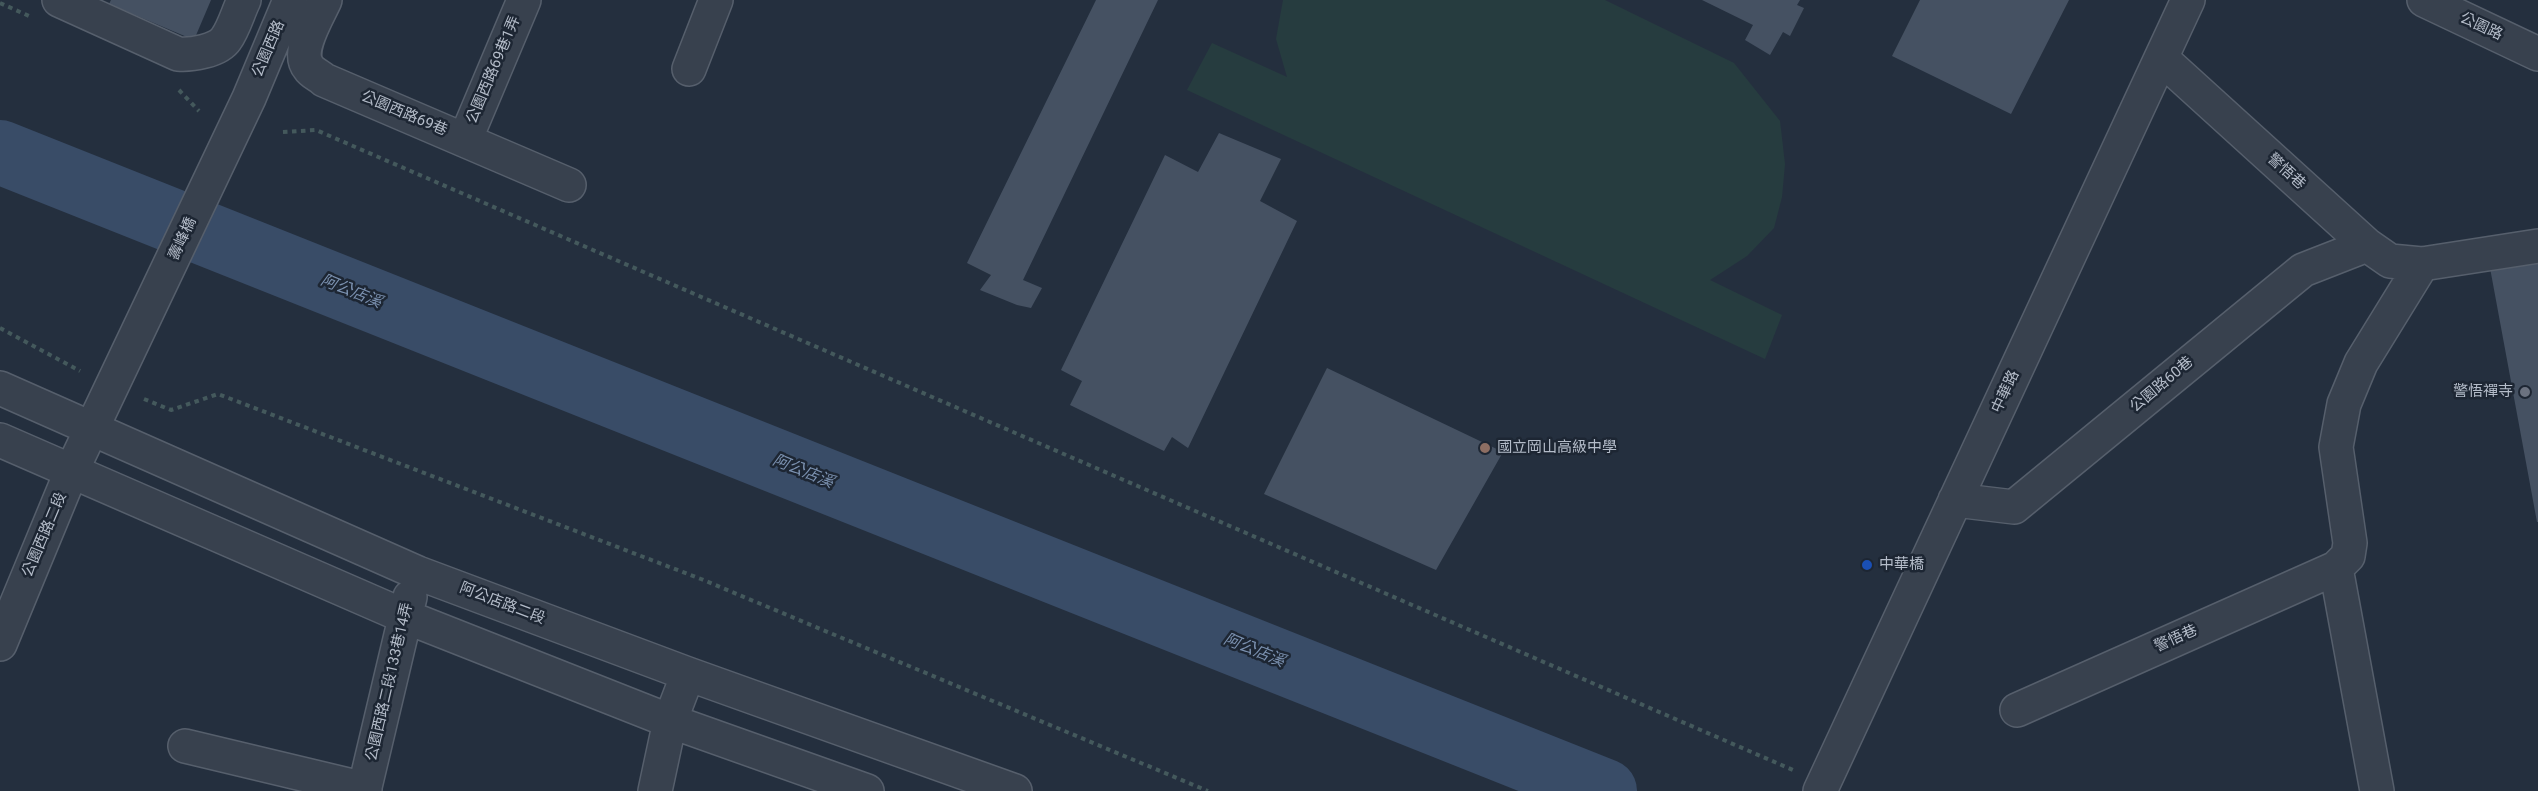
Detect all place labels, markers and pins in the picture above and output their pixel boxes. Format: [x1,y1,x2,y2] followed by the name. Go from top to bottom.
[2453,383,2513,401] place label: 警悟禪寺
[2518,385,2532,399] marker: 警悟禪寺
[1497,439,1617,457] place label: 國立岡山高級中學
[1478,441,1492,455] marker: 國立岡山高級中學
[1879,556,1924,574] place label: 中華橋
[1860,558,1874,572] marker: 中華橋

